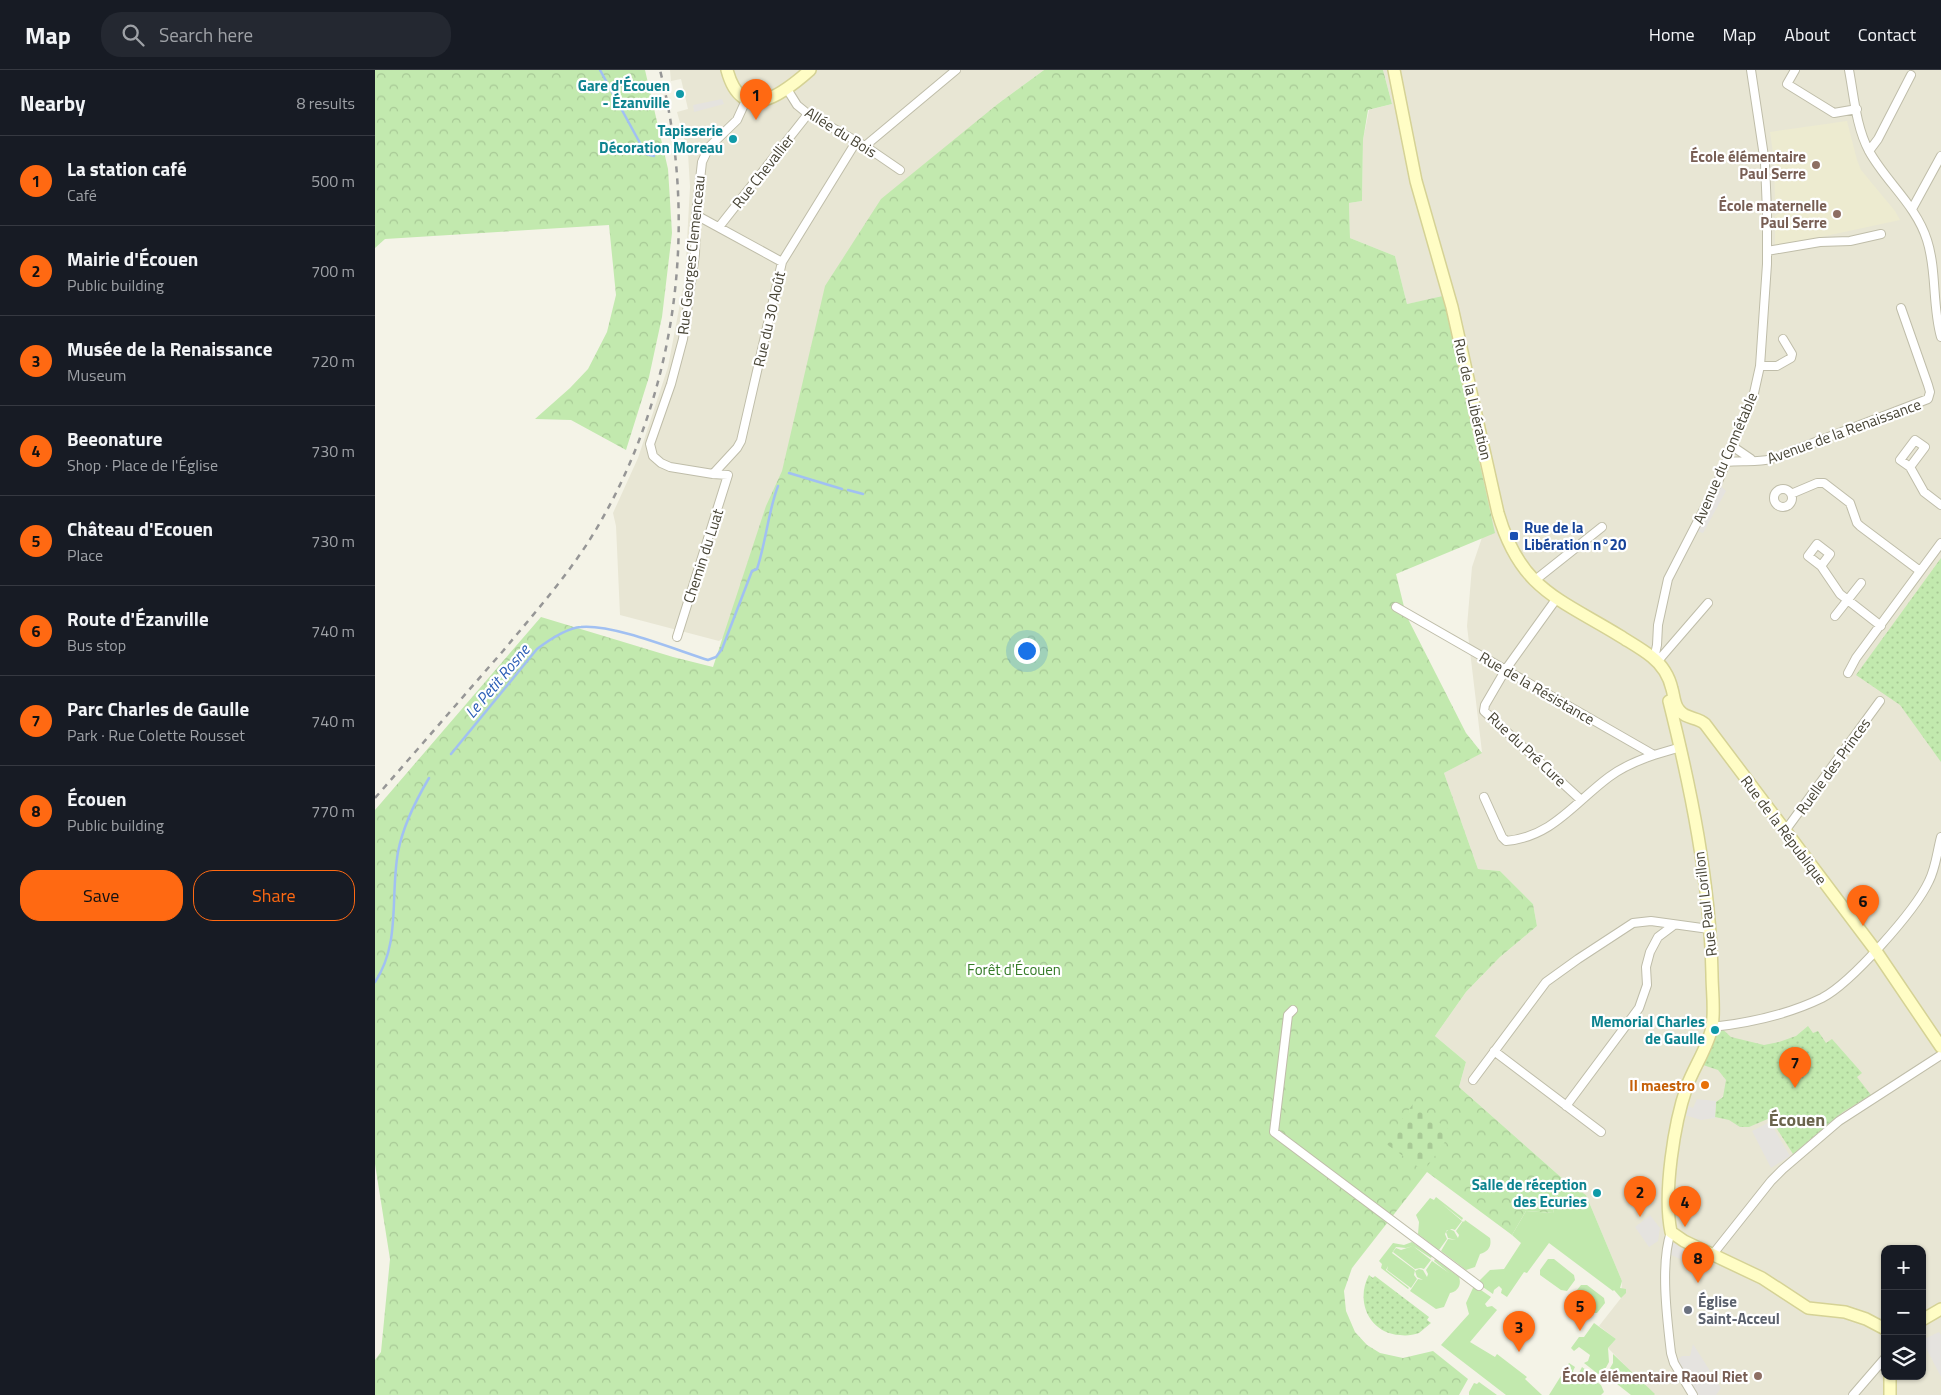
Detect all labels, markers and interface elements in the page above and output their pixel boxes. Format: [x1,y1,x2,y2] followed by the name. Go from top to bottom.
[101,12,451,57] search box
[25,17,71,53] text: Map
[159,20,253,49] text: Search here
[119,21,147,49] icon: search
[1649,21,1695,48] text: Home
[1723,21,1756,48] text: Map
[1784,21,1830,48] text: About
[1858,21,1916,48] text: Contact
[578,74,670,114] place label: Gare d'Écouen - Ézanville
[740,79,772,120] pin: 1
[20,87,85,119] text: Nearby
[674,88,686,100] marker: Gare d'Écouen - Ézanville
[296,91,355,115] text: 8 results
[801,101,881,163] street label: Allée du Bois
[599,119,723,159] place label: Tapisserie Décoration Moreau
[726,129,800,213] street label: Rue Chevallier
[727,133,739,145] marker: Tapisserie Décoration Moreau
[1690,145,1806,185] place label: École élémentaire Paul Serre
[67,154,187,183] text: La station café
[1810,159,1822,171] marker: École élémentaire Paul Serre
[32,169,40,193] text: 1
[311,169,355,193] text: 500 m
[671,174,711,336] street label: Rue Georges Clemenceau
[67,183,97,207] text: Café
[1719,194,1827,234] place label: École maternelle Paul Serre
[1831,208,1843,220] marker: École maternelle Paul Serre
[67,244,198,273] text: Mairie d'Écouen
[32,259,40,283] text: 2
[311,259,355,283] text: 700 m
[747,268,791,369] street label: Rue du 30 Août
[67,273,164,297] text: Public building
[67,334,272,363] text: Musée de la Renaissance
[1448,336,1498,462] street label: Rue de la Libération
[32,349,40,373] text: 3
[311,349,355,373] text: 720 m
[67,363,126,387] text: Museum
[1687,389,1763,527] street label: Avenue du Connétable
[1764,392,1924,470] street label: Avenue de la Renaissance
[67,424,162,453] text: Beeonature
[32,439,40,463] text: 4
[311,439,355,463] text: 730 m
[67,453,218,477] text: Shop · Place de l'Église
[677,505,729,606] street label: Chemin du Luat
[67,514,213,543] text: Château d'Ecouen
[1524,516,1627,556] place label: Rue de la Libération n°20
[32,529,40,553] text: 5
[311,529,355,553] text: 730 m
[1508,530,1520,542] marker: Rue de la Libération n°20
[67,543,103,567] text: Place
[67,604,209,633] text: Route d'Ézanville
[32,619,40,643] text: 6
[311,619,355,643] text: 740 m
[67,633,126,657] text: Bus stop
[459,638,536,723] water label: Le Petit Rosne
[1014,638,1040,664] your location
[1475,646,1599,730] street label: Rue de la Résistance
[67,694,249,723] text: Parc Charles de Gaulle
[1482,706,1572,792] street label: Rue du Pré Cure
[32,709,40,733] text: 7
[311,709,355,733] text: 740 m
[1790,713,1876,819] street label: Ruelle des Princes
[67,723,245,747] text: Park · Rue Colette Rousset
[1735,770,1833,890] street label: Rue de la République
[67,784,127,813] text: Écouen
[32,799,40,823] text: 8
[311,799,355,823] text: 770 m
[67,813,164,837] text: Public building
[1687,850,1723,958] street label: Rue Paul Lorillon
[20,870,183,921] button: Save
[193,870,355,921] button: Share
[1847,885,1879,926] pin: 6
[967,958,1061,981] park label: Forêt d'Écouen
[1591,1010,1705,1050] place label: Memorial Charles de Gaulle
[1709,1024,1721,1036] marker: Memorial Charles de Gaulle
[1779,1047,1811,1088] pin: 7
[1629,1074,1695,1097] place label: Il maestro
[1699,1079,1711,1091] marker: Il maestro
[1769,1106,1825,1133] district label: Écouen
[1472,1173,1587,1213] place label: Salle de réception des Ecuries
[1624,1176,1656,1217] pin: 2
[1669,1186,1701,1227] pin: 4
[1591,1187,1603,1199] marker: Salle de réception des Ecuries
[1682,1242,1714,1283] pin: 8
[1881,1245,1926,1380] map controls
[1881,1245,1926,1290] button: +
[1564,1290,1596,1331] pin: 5
[1698,1290,1780,1330] place label: Église Saint-Acceul
[1881,1290,1926,1335] button: −
[1682,1304,1694,1316] marker: Église Saint-Acceul
[1503,1311,1535,1352] pin: 3
[1881,1335,1926,1380] button: layers
[1562,1365,1749,1388] place label: École élémentaire Raoul Riet
[1752,1370,1764,1382] marker: École élémentaire Raoul Riet

